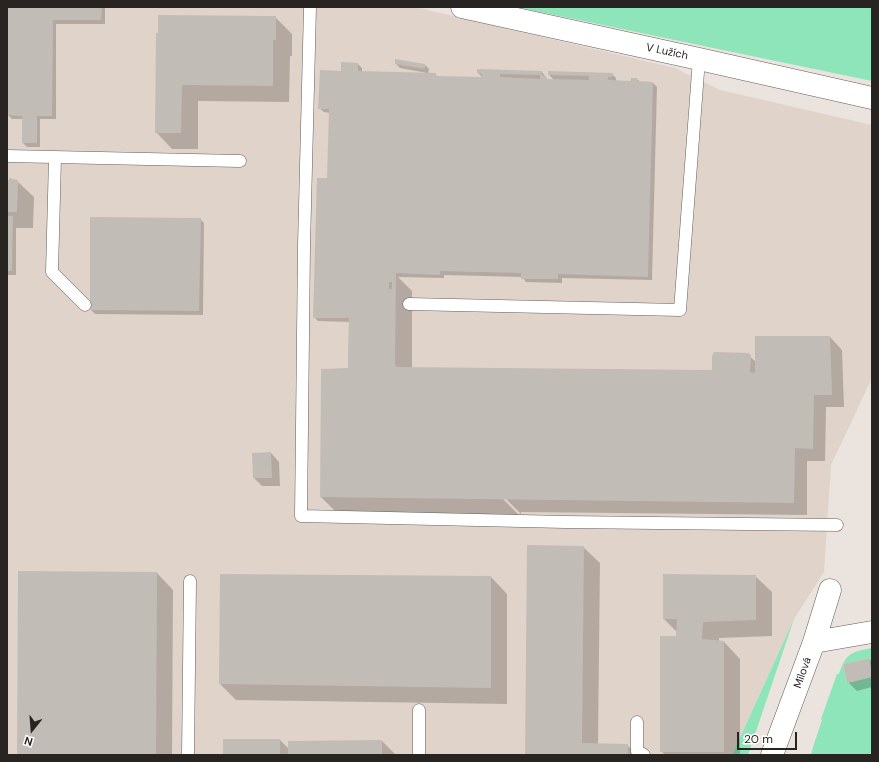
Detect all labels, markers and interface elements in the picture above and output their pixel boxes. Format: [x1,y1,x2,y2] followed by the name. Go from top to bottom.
[645,41,689,63] street label: V Lužích
[791,656,815,690] street label: Mílová
[12,710,52,750] north arrow
[739,724,799,750] scale bar
[744,731,773,747] text: 20 m
[23,734,34,749] text: N

